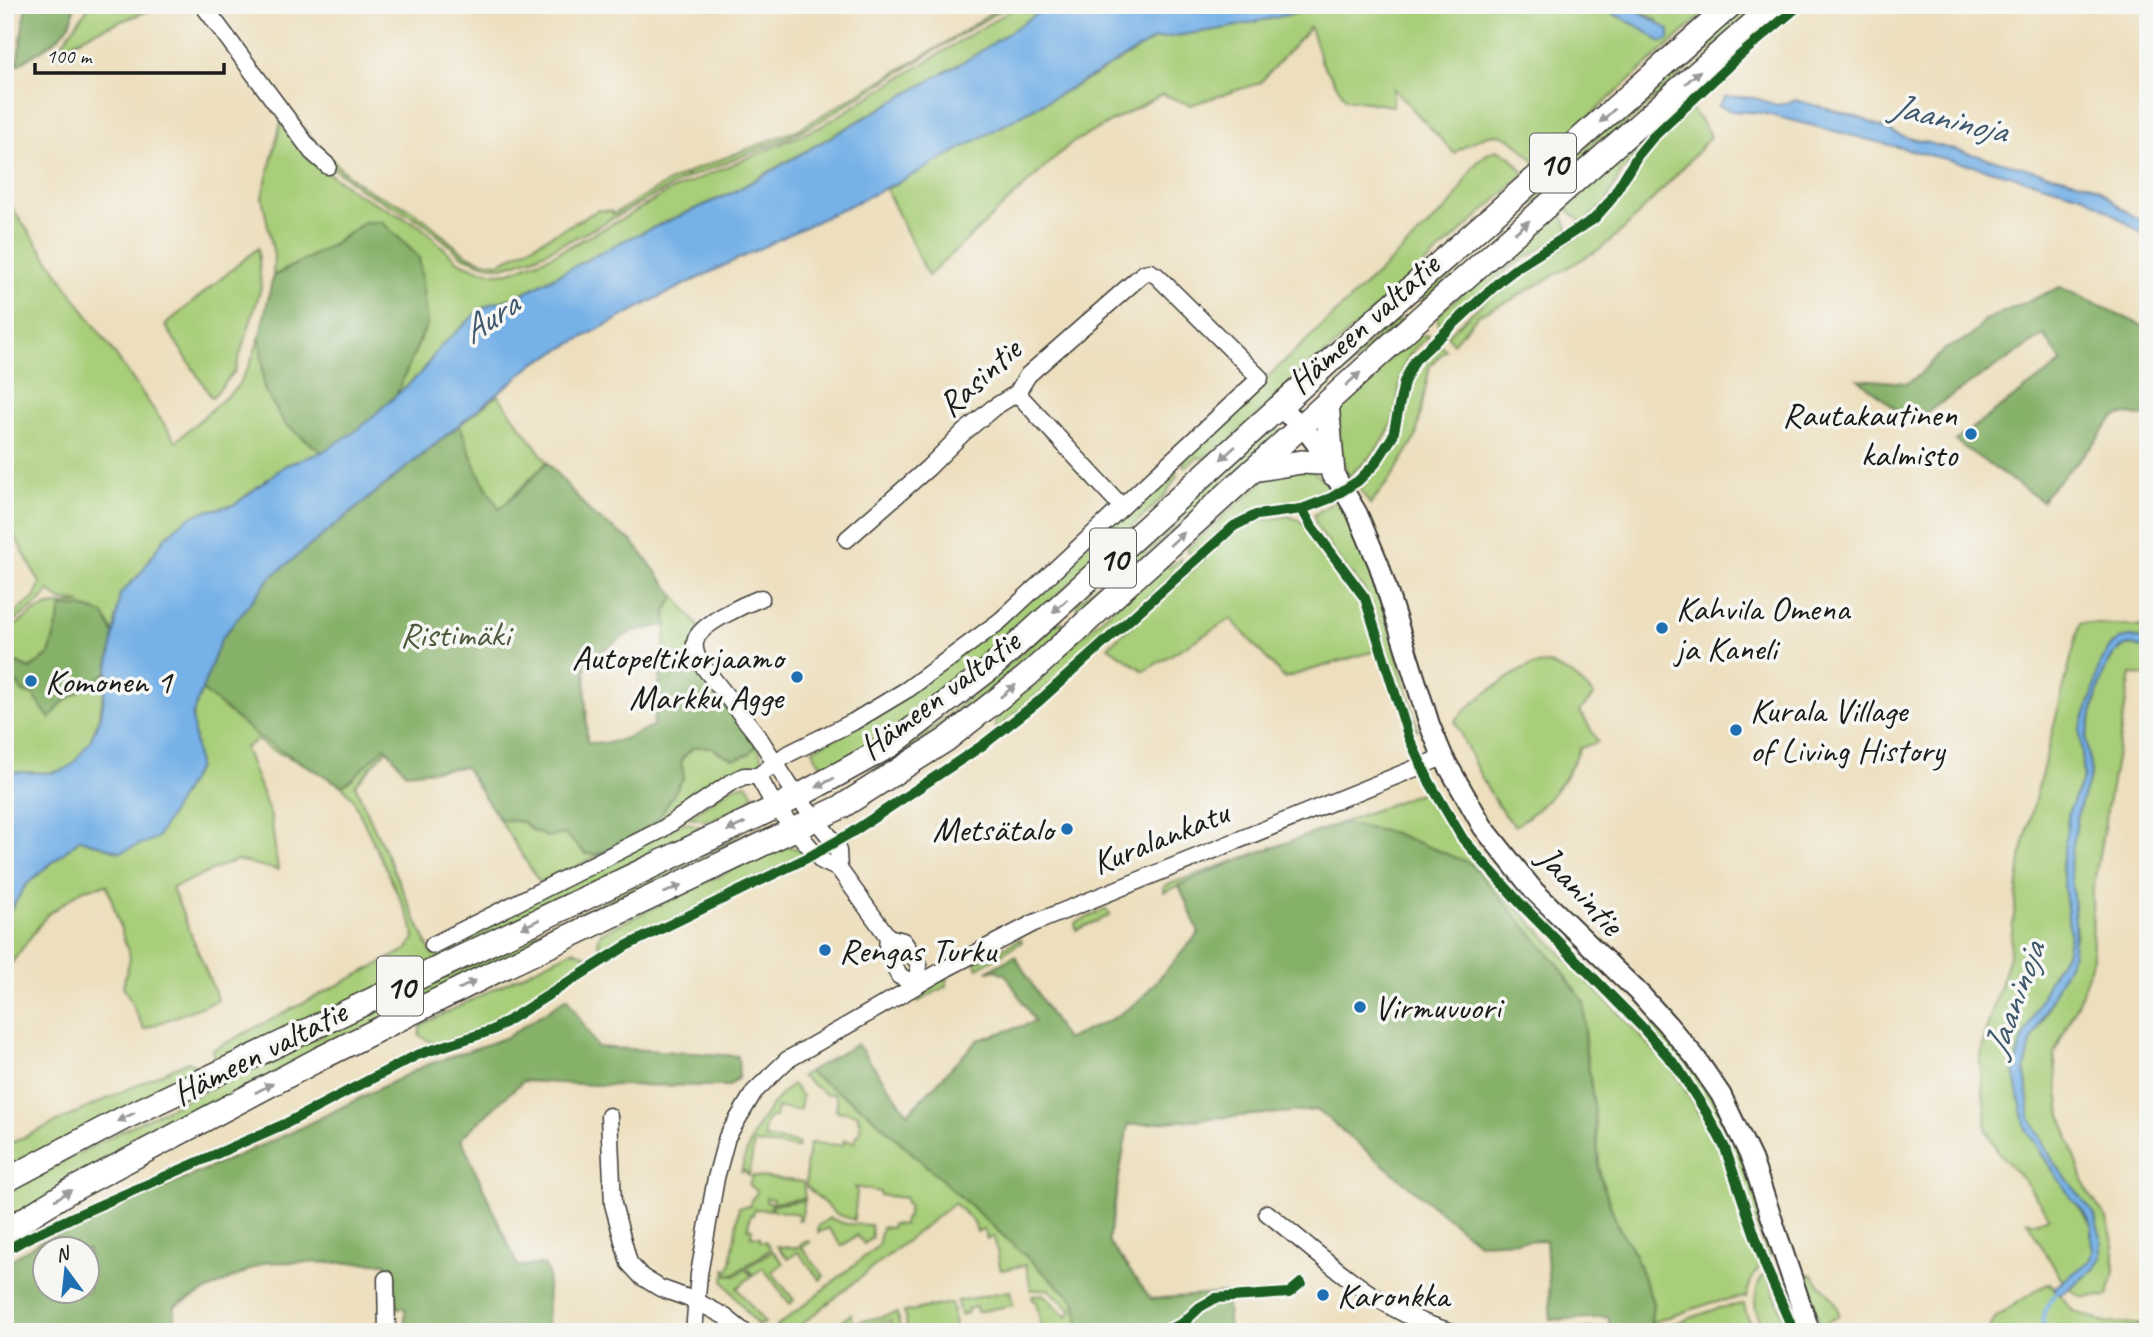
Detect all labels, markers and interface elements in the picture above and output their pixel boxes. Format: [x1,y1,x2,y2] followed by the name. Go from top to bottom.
[35,32,224,76] scale bar
[46,43,93,69] text: 100 m
[1684,69,1702,85] one-way arrow
[1883,81,2015,154] water label: Jaaninoja
[1598,108,1616,124] one-way arrow
[1530,134,1576,192] road number: 10
[1513,219,1531,235] one-way arrow
[1278,241,1451,404] street label: Hämeen valtatie
[451,279,530,354] water label: Aura
[928,326,1033,427] street label: Rasintie
[1344,371,1362,387] one-way arrow
[1782,392,1959,477] place label: Rautakautinen kalmisto
[1963,426,1979,442] marker: Rautakautinen kalmisto
[1219,445,1237,461] one-way arrow
[1090,528,1136,587] road number: 10
[1168,531,1186,547] one-way arrow
[1673,586,1851,671] place label: Kahvila Omena ja Kaneli
[1052,598,1069,614] one-way arrow
[400,612,514,657] park label: Ristimäki
[850,618,1031,769] street label: Hämeen valtatie
[1654,620,1670,636] marker: Kahvila Omena ja Kaneli
[572,635,787,720] place label: Autopeltikorjaamo Markku Agge
[45,659,174,704] place label: Komonen 1
[789,669,805,685] marker: Autopeltikorjaamo Markku Agge
[23,673,39,689] marker: Komonen 1
[1000,684,1017,699] one-way arrow
[1750,688,1946,773] place label: Kurala Village of Living History
[1728,722,1744,738] marker: Kurala Village of Living History
[816,777,835,789] one-way arrow
[1085,789,1237,885] street label: Kuralankatu
[932,807,1057,852] place label: Metsätalo
[726,821,746,832] one-way arrow
[1059,821,1075,837] marker: Metsätalo
[1526,834,1635,947] street label: Jaanintie
[663,883,683,894] one-way arrow
[520,919,540,930] one-way arrow
[839,928,998,973] place label: Rengas Turku
[1970,933,2057,1065] water label: Jaaninoja
[817,942,833,958] marker: Rengas Turku
[377,956,423,1016] road number: 10
[457,980,477,991] one-way arrow
[1374,985,1505,1030] place label: Virmuvuori
[164,988,356,1116] street label: Hämeen valtatie
[1352,999,1368,1015] marker: Virmuvuori
[254,1082,274,1094] one-way arrow
[116,1111,136,1123] one-way arrow
[53,1189,72,1201] one-way arrow
[32,1236,102,1306] north arrow
[53,1241,74,1268] text: N
[1337,1273,1452,1318] place label: Karonkka
[1315,1287,1331,1303] marker: Karonkka

